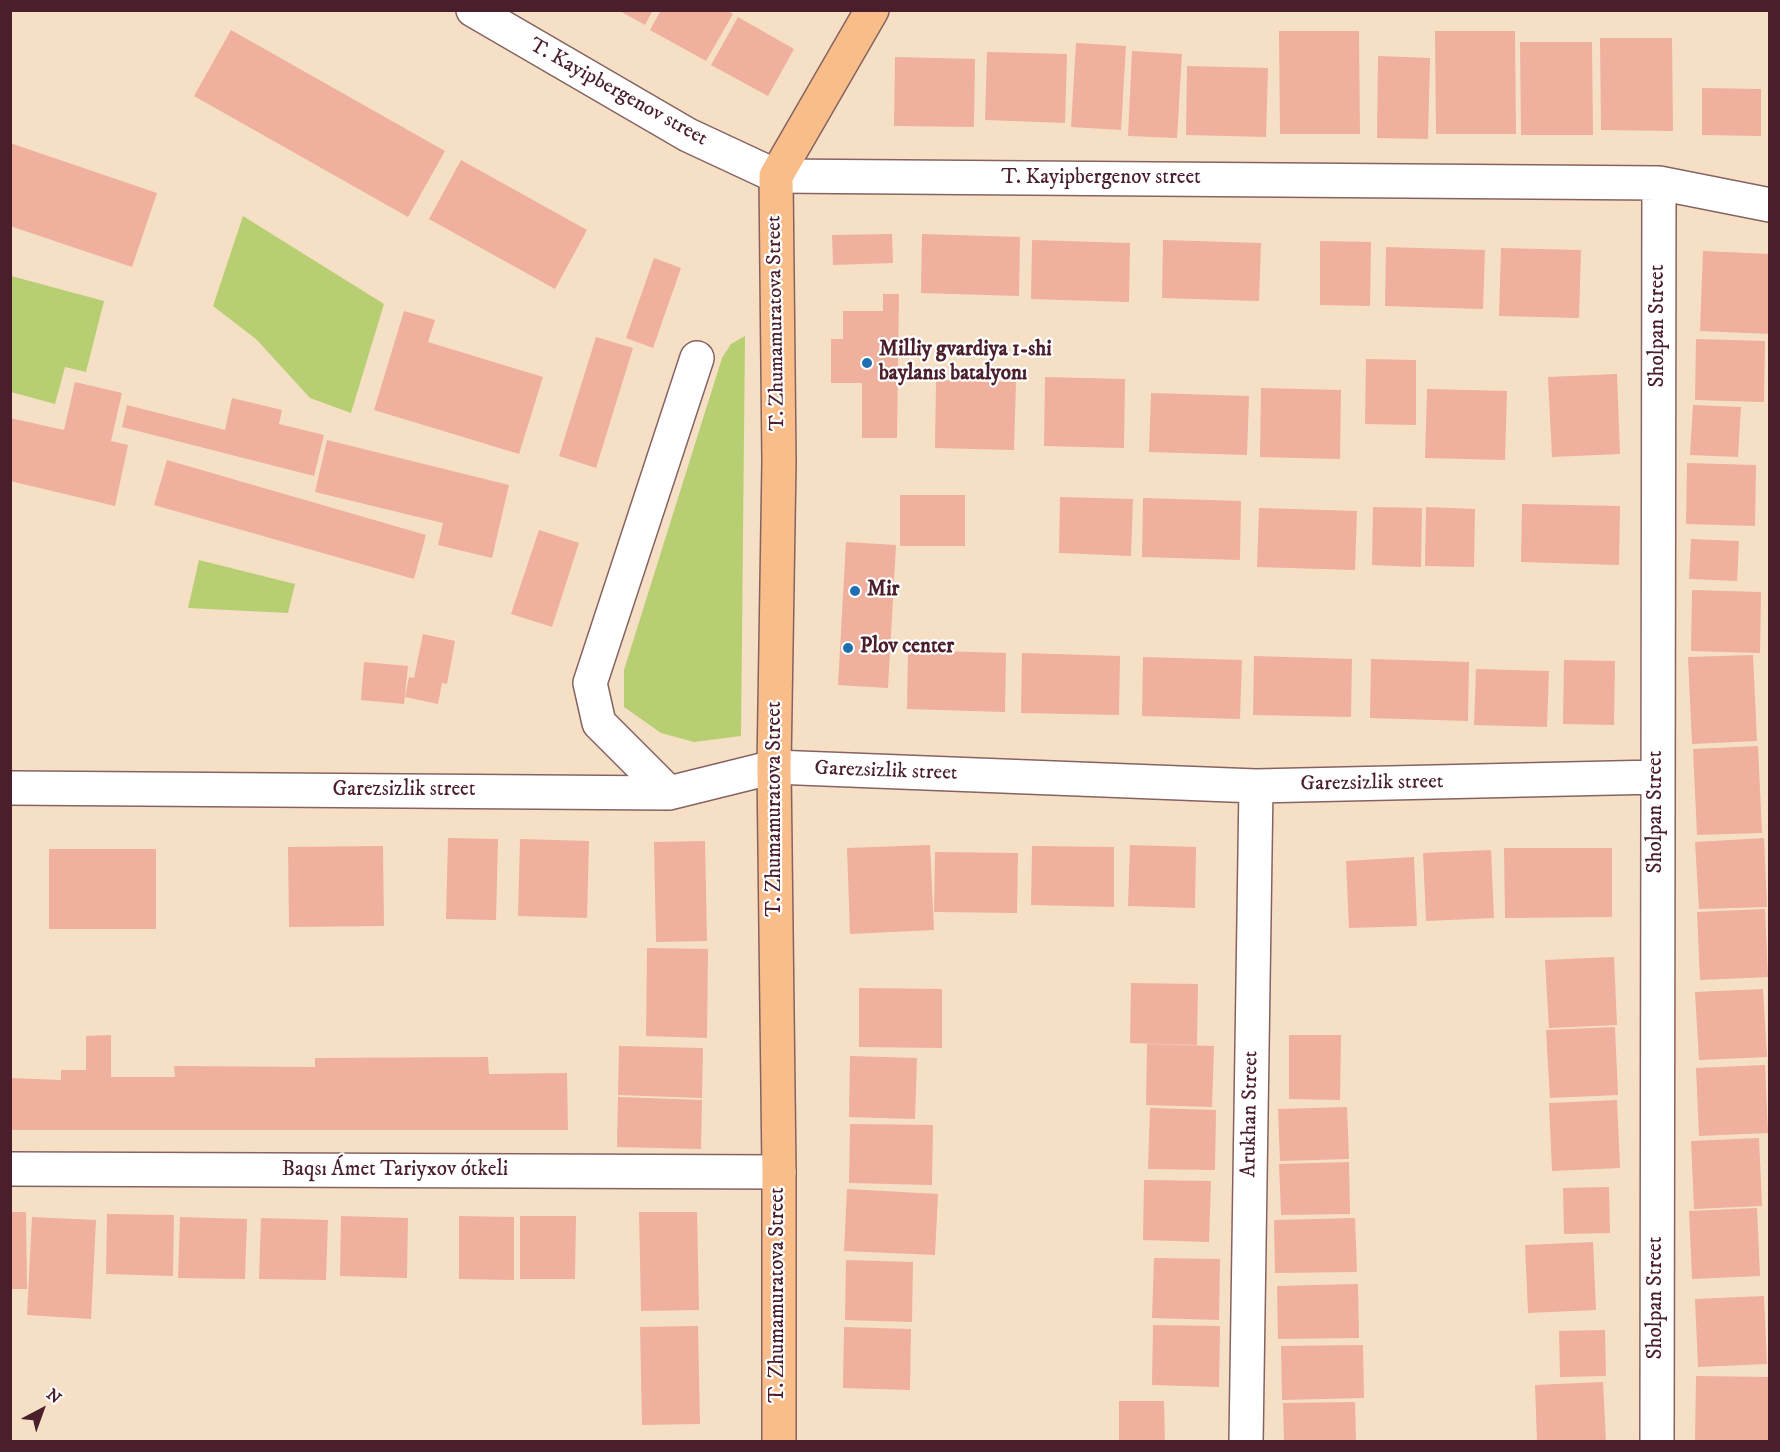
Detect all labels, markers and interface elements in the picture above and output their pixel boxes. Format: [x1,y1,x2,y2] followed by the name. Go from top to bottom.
[525,34,711,152] street label: T. Kayipbergenov street
[1001,166,1201,192] street label: T. Kayipbergenov street
[763,215,791,431] street label: T. Zhumamuratova Street
[1646,265,1672,387] street label: Sholpan Street
[879,338,1052,388] place label: Milliy gvardiya 1-shi baylanıs batalyonı
[860,356,874,370] marker: Milliy gvardiya 1-shi baylanıs batalyonı
[867,578,899,604] place label: Mir
[848,584,862,598] marker: Mir
[860,635,954,661] place label: Plov center
[841,641,855,655] marker: Plov center
[763,701,789,917] street label: T. Zhumamuratova Street
[1644,751,1670,873] street label: Sholpan Street
[814,757,958,787] street label: Garezsizlik street
[1300,770,1444,798] street label: Garezsizlik street
[332,778,476,804] street label: Garezsizlik street
[1237,1050,1265,1178] street label: Arukhan Street
[282,1158,508,1184] street label: Baqsı Ámet Tariyxov ótkeli
[766,1187,792,1403] street label: T. Zhumamuratova Street
[1644,1237,1670,1359] street label: Sholpan Street
[12,1380,72,1440] north arrow
[42,1385,65,1408] text: N

